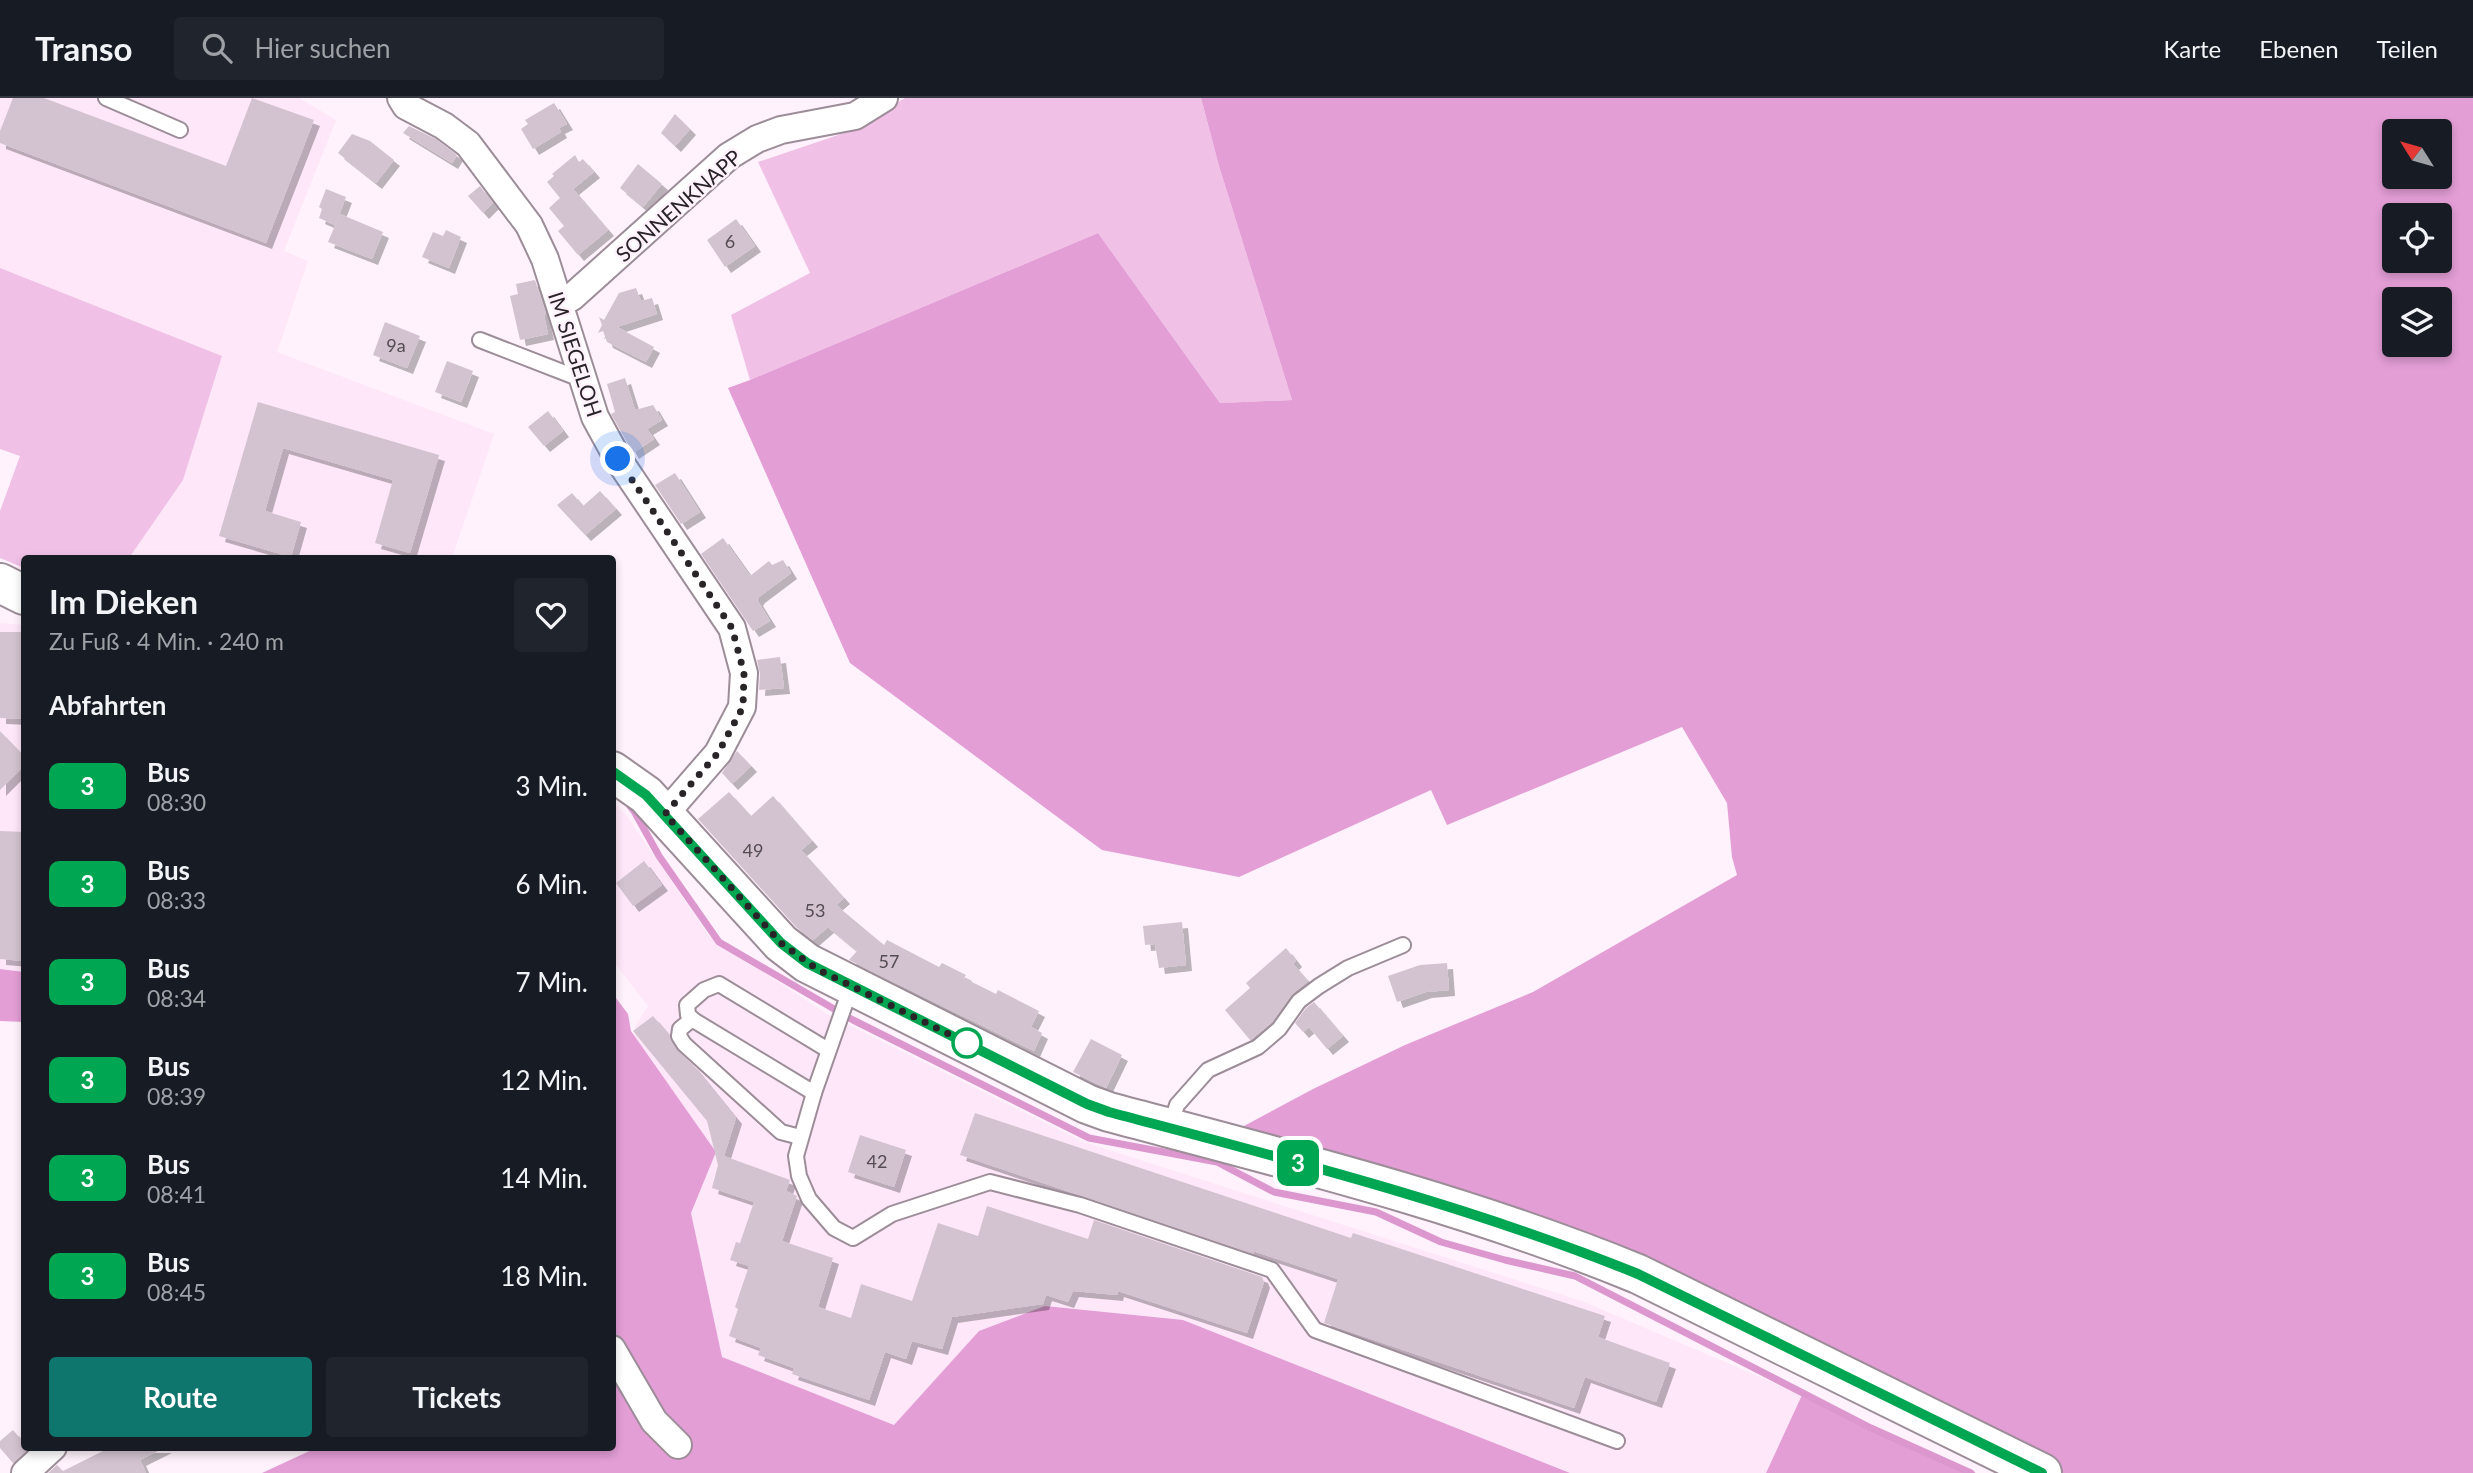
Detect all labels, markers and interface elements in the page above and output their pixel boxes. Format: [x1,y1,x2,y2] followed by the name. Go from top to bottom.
[174,17,664,80] search box
[35,28,132,68] text: Transo
[198,29,236,67] icon: search
[254,32,391,64] text: Hier suchen
[2164,34,2221,63] text: Karte
[2259,34,2339,63] text: Ebenen
[2377,34,2438,63] text: Teilen
[2382,119,2452,189] north arrow
[2382,119,2452,357] map controls
[610,144,746,266] street label: SONNENKNAPP
[2382,203,2452,273] button: locate
[725,230,735,252] house number: 6
[2382,287,2452,357] button: layers
[544,288,608,420] street label: IM SIEGELOH
[386,334,406,356] house number: 9a
[600,441,635,476] your location
[514,578,588,652] button: heart
[49,581,198,621] text: Im Dieken
[49,627,284,655] text: Zu Fuß · 4 Min. · 240 m
[49,689,167,721] text: Abfahrten
[147,756,190,788] text: Bus
[515,770,588,802] text: 3 Min.
[81,771,94,800] text: 3
[147,788,206,816] text: 08:30
[743,839,763,861] house number: 49
[147,854,190,886] text: Bus
[515,868,588,900] text: 6 Min.
[81,869,94,898] text: 3
[147,886,206,914] text: 08:33
[805,899,825,921] house number: 53
[879,950,899,972] house number: 57
[147,952,190,984] text: Bus
[515,966,588,998] text: 7 Min.
[81,967,94,996] text: 3
[147,984,206,1012] text: 08:34
[952,1028,982,1058] unlabelled marker
[147,1050,190,1082] text: Bus
[500,1064,588,1096] text: 12 Min.
[81,1065,94,1094] text: 3
[147,1082,206,1110] text: 08:39
[1275,1140,1321,1186] line badge: 3
[147,1148,190,1180] text: Bus
[1291,1148,1305,1177] text: 3
[867,1150,887,1172] house number: 42
[500,1162,588,1194] text: 14 Min.
[81,1163,94,1192] text: 3
[147,1180,206,1208] text: 08:41
[147,1246,190,1278] text: Bus
[500,1260,588,1292] text: 18 Min.
[81,1261,94,1290] text: 3
[147,1278,206,1306] text: 08:45
[49,1357,312,1437] button: Route
[326,1357,588,1437] button: Tickets

